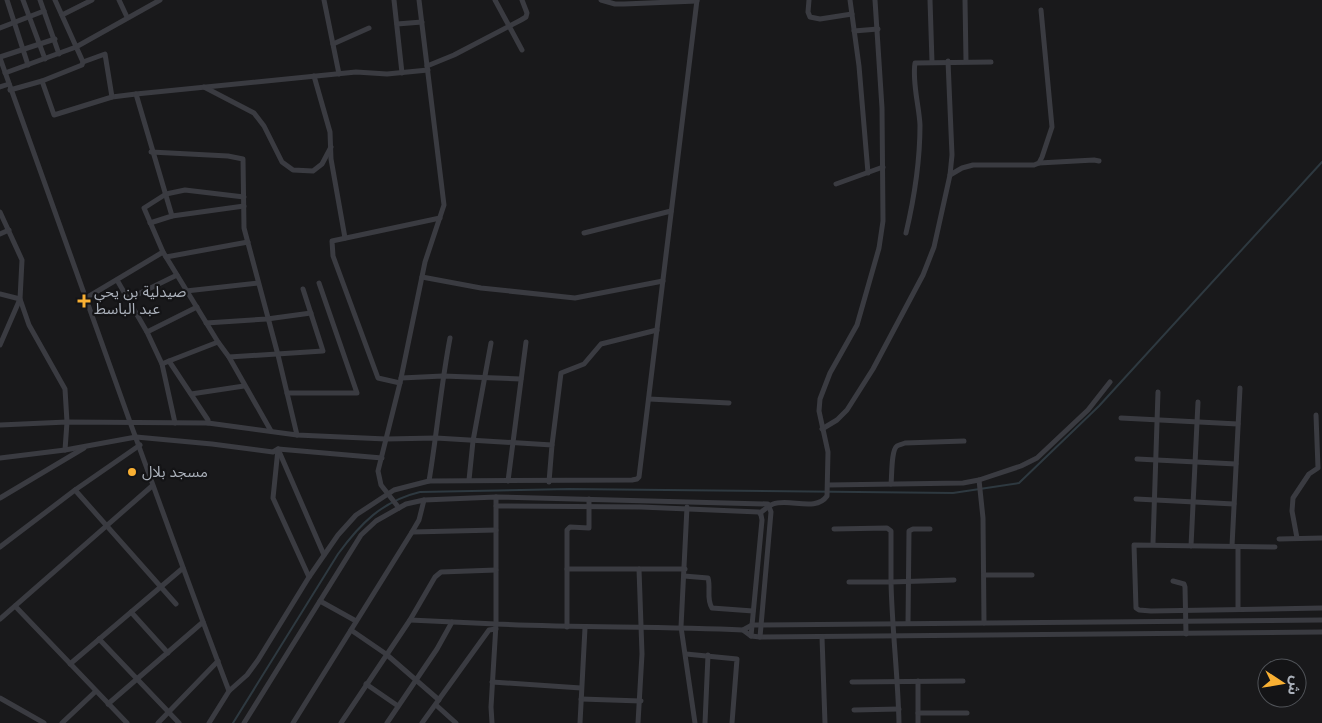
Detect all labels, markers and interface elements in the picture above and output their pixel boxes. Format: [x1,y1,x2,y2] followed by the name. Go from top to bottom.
[94,283,186,317] place label: صيدلية بن يحي عبد الباسط
[78,295,90,307] marker: صيدلية بن يحي عبد الباسط
[142,463,208,481] place label: مسجد بلال
[126,466,138,478] marker: مسجد بلال
[1257,658,1307,708] north arrow
[1285,675,1305,697] text: ش

